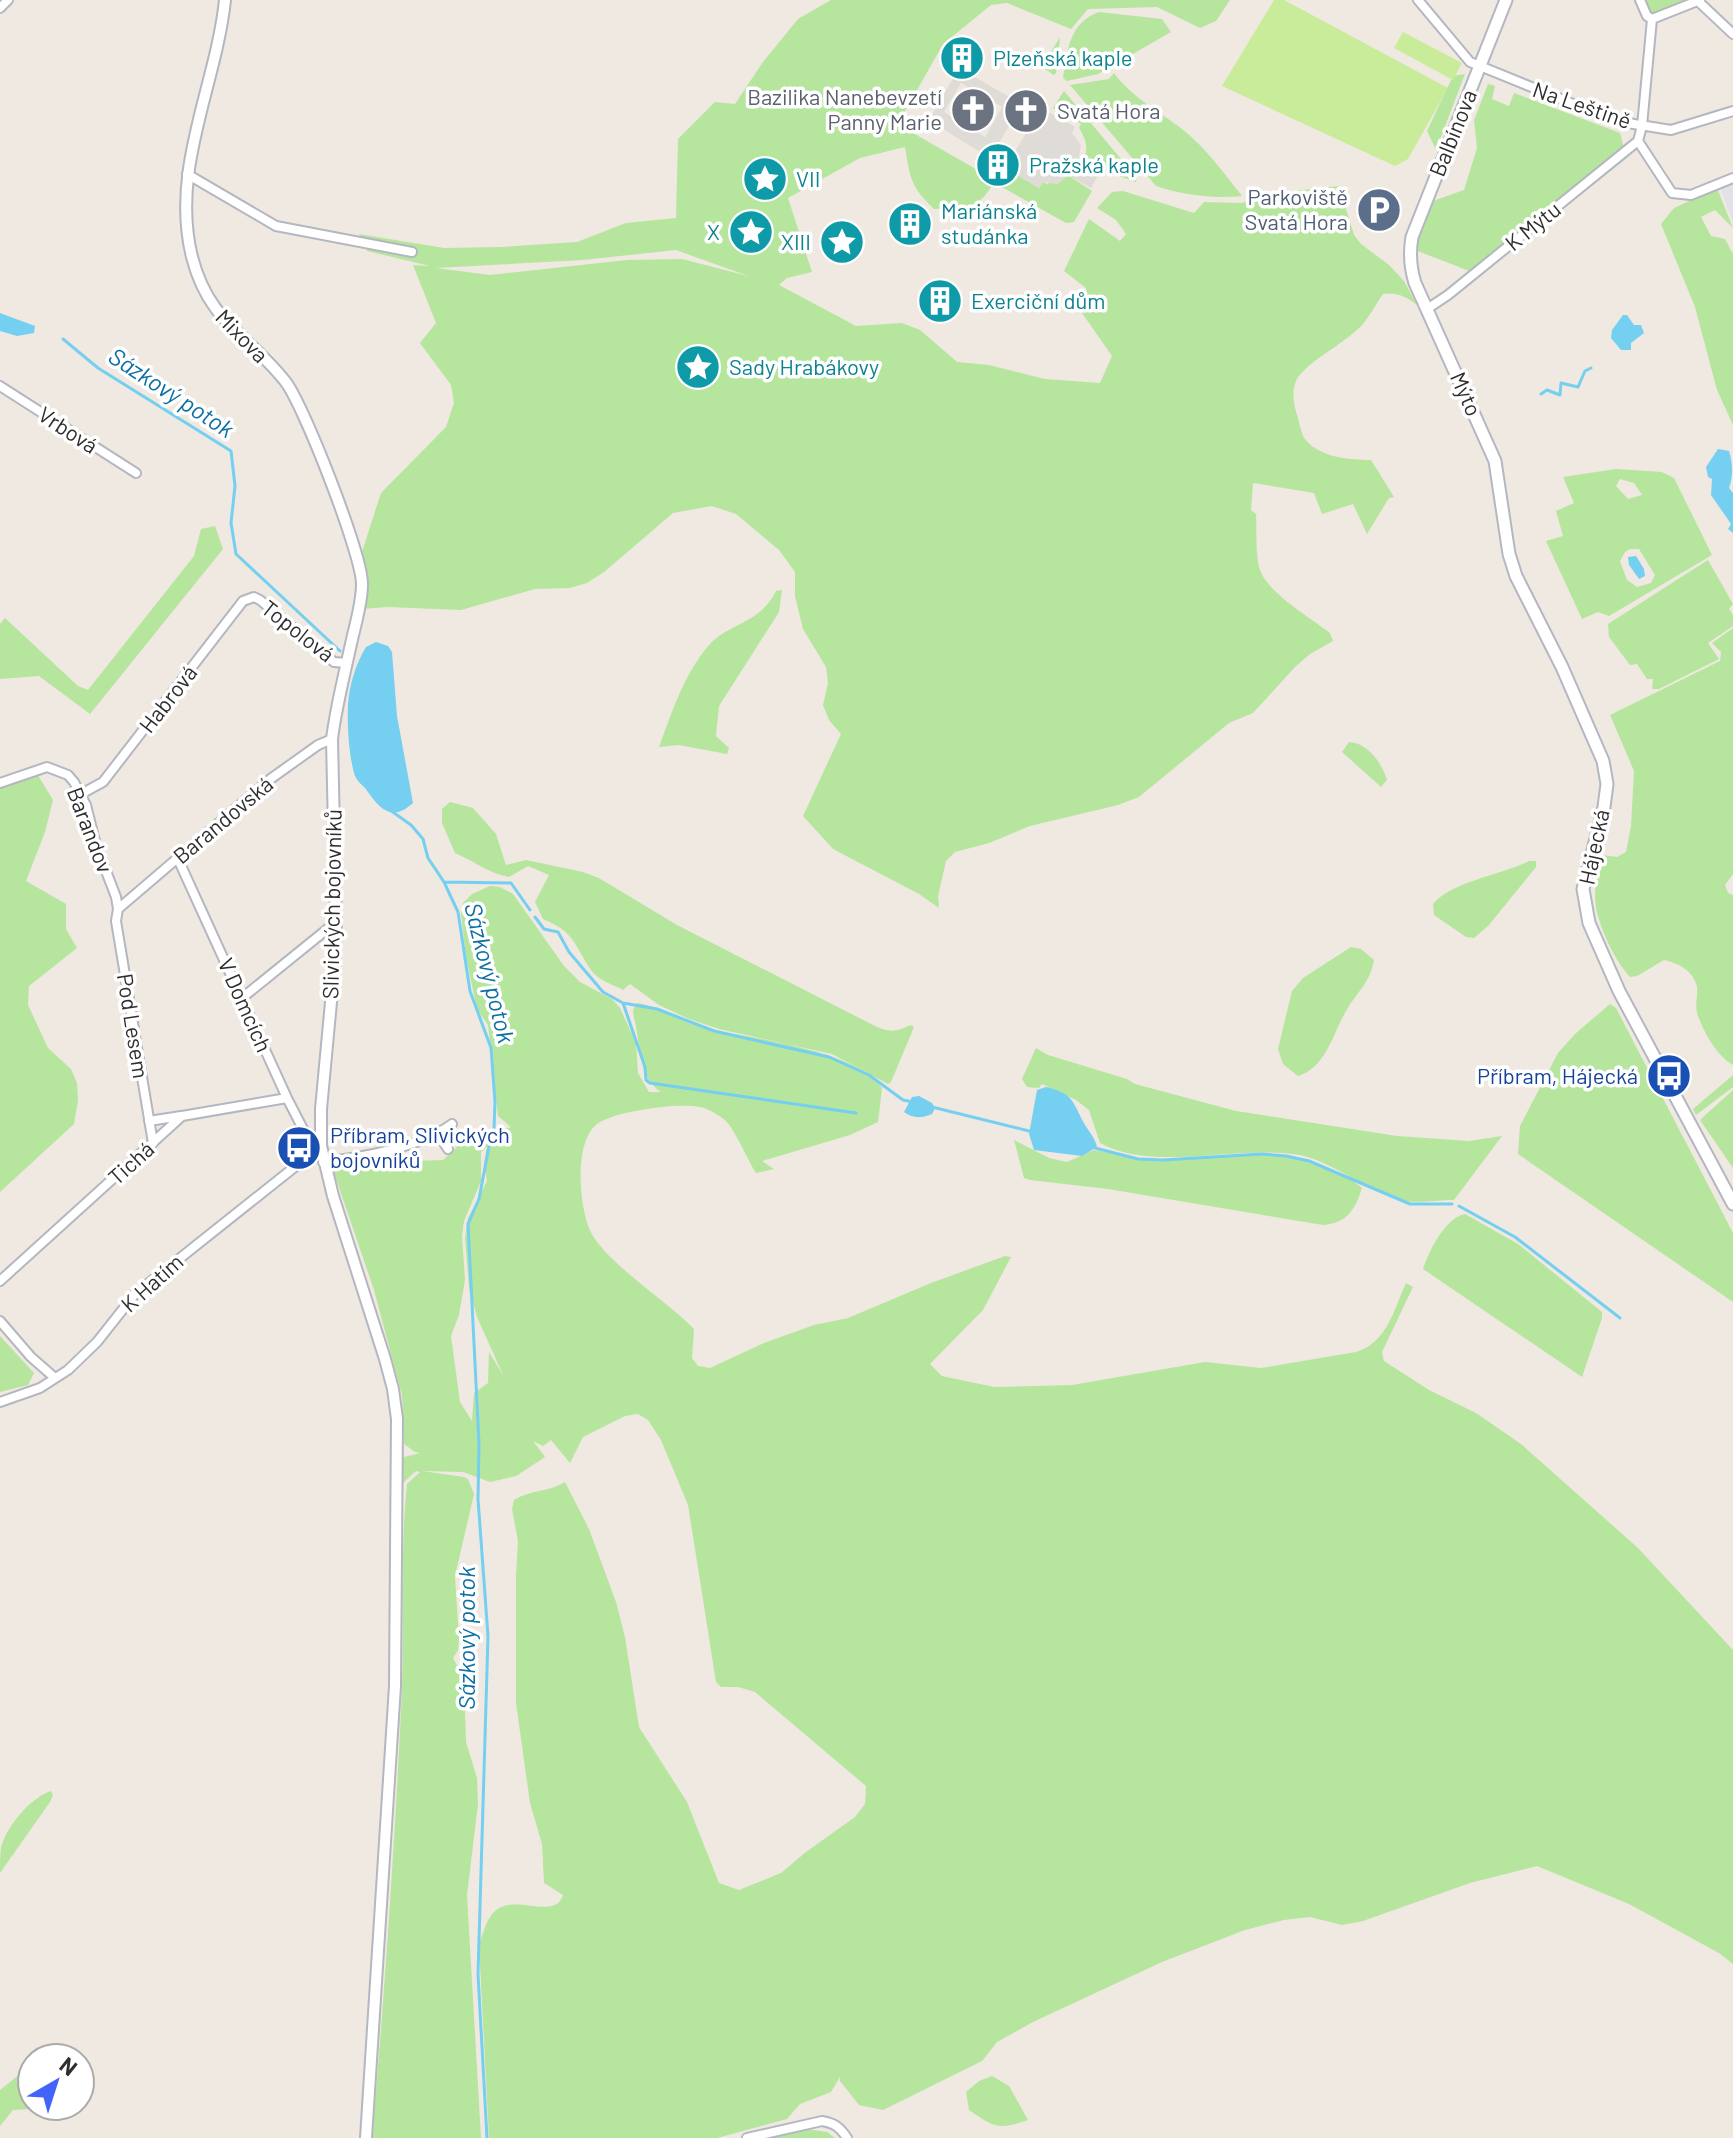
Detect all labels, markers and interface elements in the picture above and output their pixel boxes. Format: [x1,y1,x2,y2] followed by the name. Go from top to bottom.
[938,34,986,82] building icon: Plzeňská kaple
[993,44,1132,70] place label: Plzeňská kaple
[1530,75,1635,133] street label: Na Leštině
[747,83,942,134] place label: Bazilika Nanebevzetí Panny Marie
[1423,85,1481,180] street label: Balbínova
[949,86,997,134] church icon: Bazilika Nanebevzetí Panny Marie
[1002,87,1050,135] church icon: Svatá Hora
[1057,97,1160,123] place label: Svatá Hora
[974,141,1022,189] building icon: Pražská kaple
[1029,151,1159,177] place label: Pražská kaple
[741,155,789,203] place icon: VII
[796,165,820,191] place label: VII
[1245,183,1348,234] place label: Parkoviště Svatá Hora
[1355,186,1403,234] parking icon: Parkoviště Svatá Hora
[1500,195,1565,255] street label: K Mýtu
[941,197,1037,248] place label: Mariánská studánka
[886,200,934,248] building icon: Mariánská studánka
[727,208,775,256] place icon: X
[707,218,720,244] place label: X
[818,218,866,266] place icon: XIII
[781,228,811,254] place label: XIII
[916,277,964,325] building icon: Exerciční dům
[971,287,1105,313] place label: Exerciční dům
[211,303,274,367] street label: Mixova
[104,341,240,443] water label: Sázkový potok
[674,343,722,391] place icon: Sady Hrabákovy
[729,353,879,379] place label: Sady Hrabákovy
[1446,368,1488,420] street label: Mýto
[34,400,103,458] street label: Vrbová
[257,594,340,667] street label: Topolová
[133,659,202,737] street label: Habrová
[167,770,277,868] street label: Barandovská
[63,783,119,876] street label: Barandov
[1572,807,1614,887] street label: Hájecká
[316,809,346,999] street label: Slivických bojovníků
[459,900,522,1046] water label: Sázkový potok
[214,953,278,1056] street label: V Domcích
[113,972,155,1080] street label: Pod Lesem
[1645,1052,1693,1100] bus stop icon: Příbram, Hájecká
[1477,1062,1638,1088] place label: Příbram, Hájecká
[330,1121,510,1172] place label: Příbram, Slivických bojovníků
[275,1124,323,1172] bus stop icon: Příbram, Slivických bojovníků
[102,1135,158,1189] street label: Tichá
[115,1248,188,1317] street label: K Hatím
[451,1566,480,1710] water label: Sázkový potok
[16,2042,96,2122] north arrow
[55,2051,83,2080] text: N

